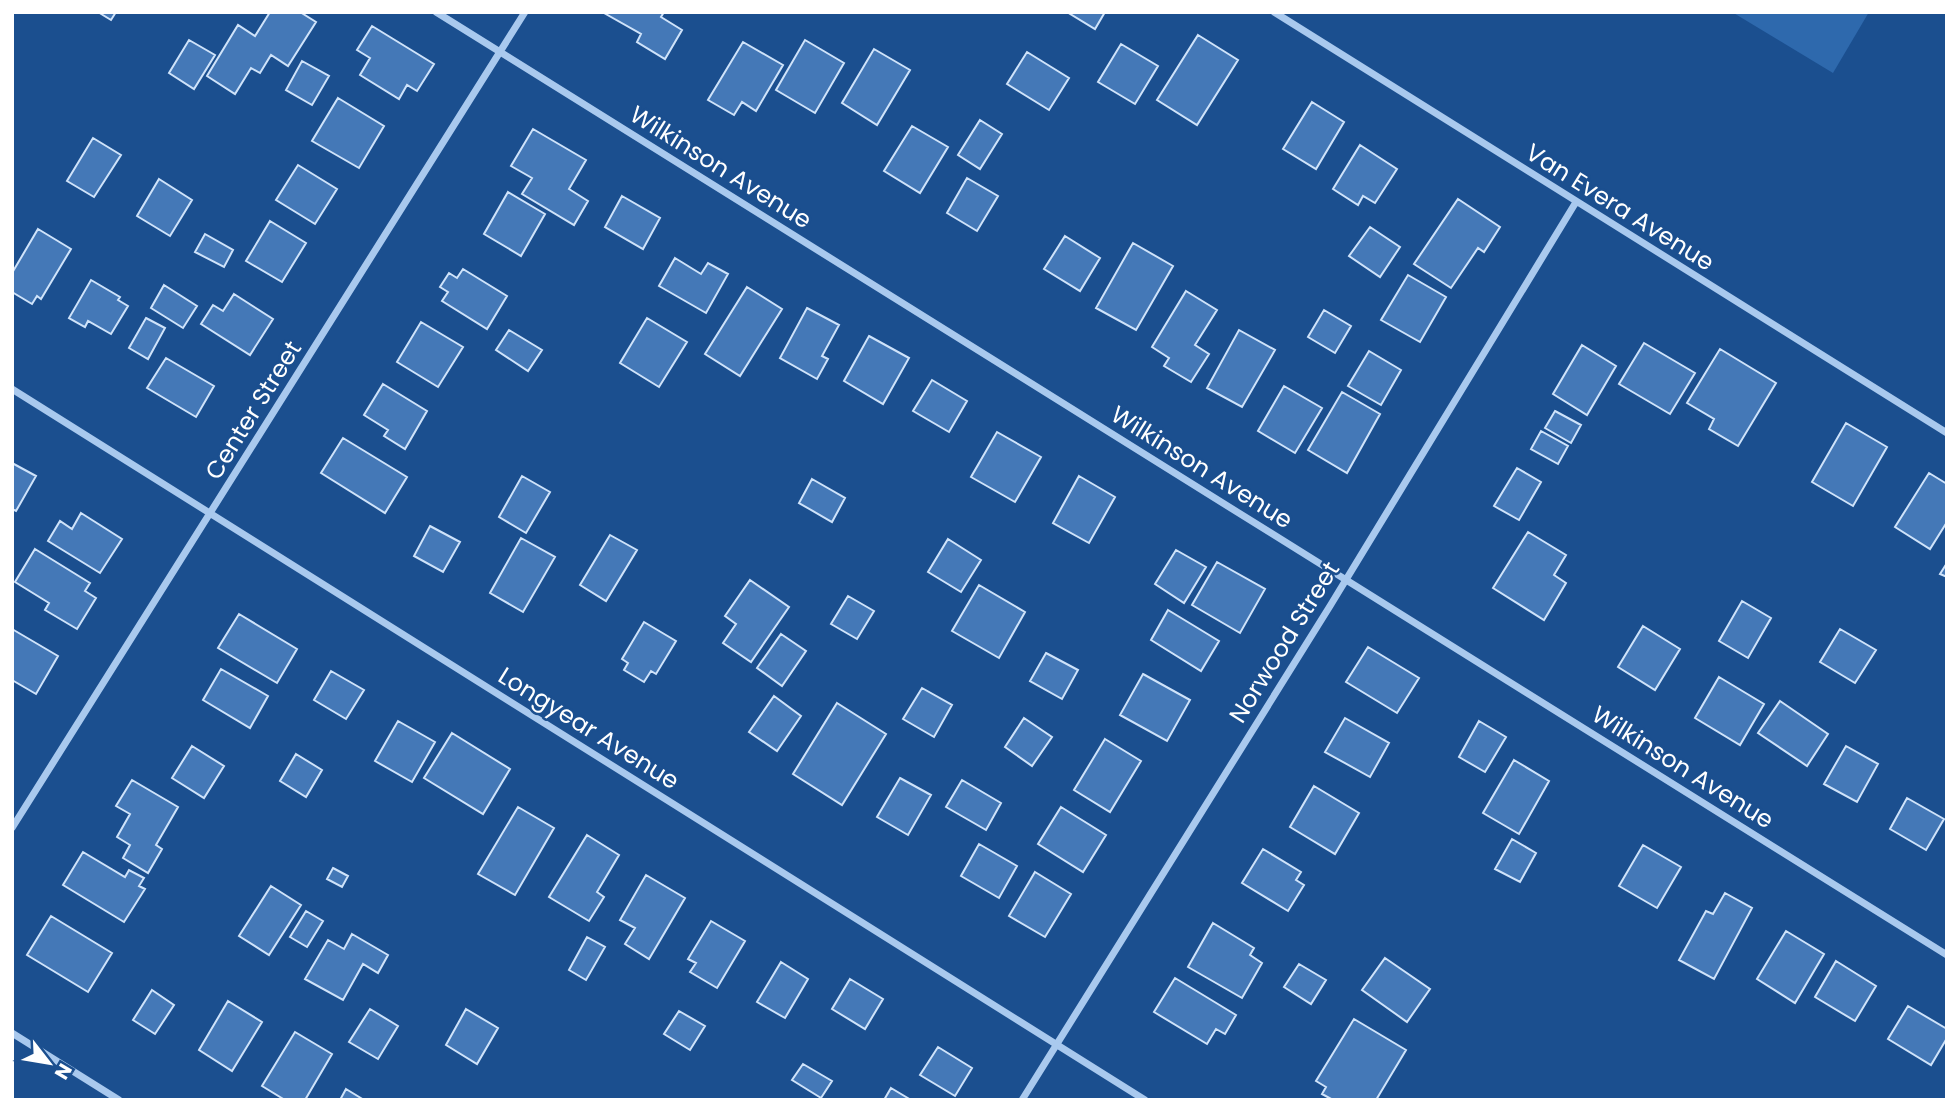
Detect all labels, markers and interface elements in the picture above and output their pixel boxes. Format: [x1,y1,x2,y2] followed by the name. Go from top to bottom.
[624,98,818,236] street label: Wilkinson Avenue
[1519,136,1721,278] street label: Van Evera Avenue
[197,334,309,486] street label: Center Street
[1105,398,1299,536] street label: Wilkinson Avenue
[1221,555,1347,729] street label: Norwood Street
[492,659,686,797] street label: Longyear Avenue
[1586,698,1780,836] street label: Wilkinson Avenue
[14,1028,84,1098] north arrow
[48,1058,78,1085] text: N

